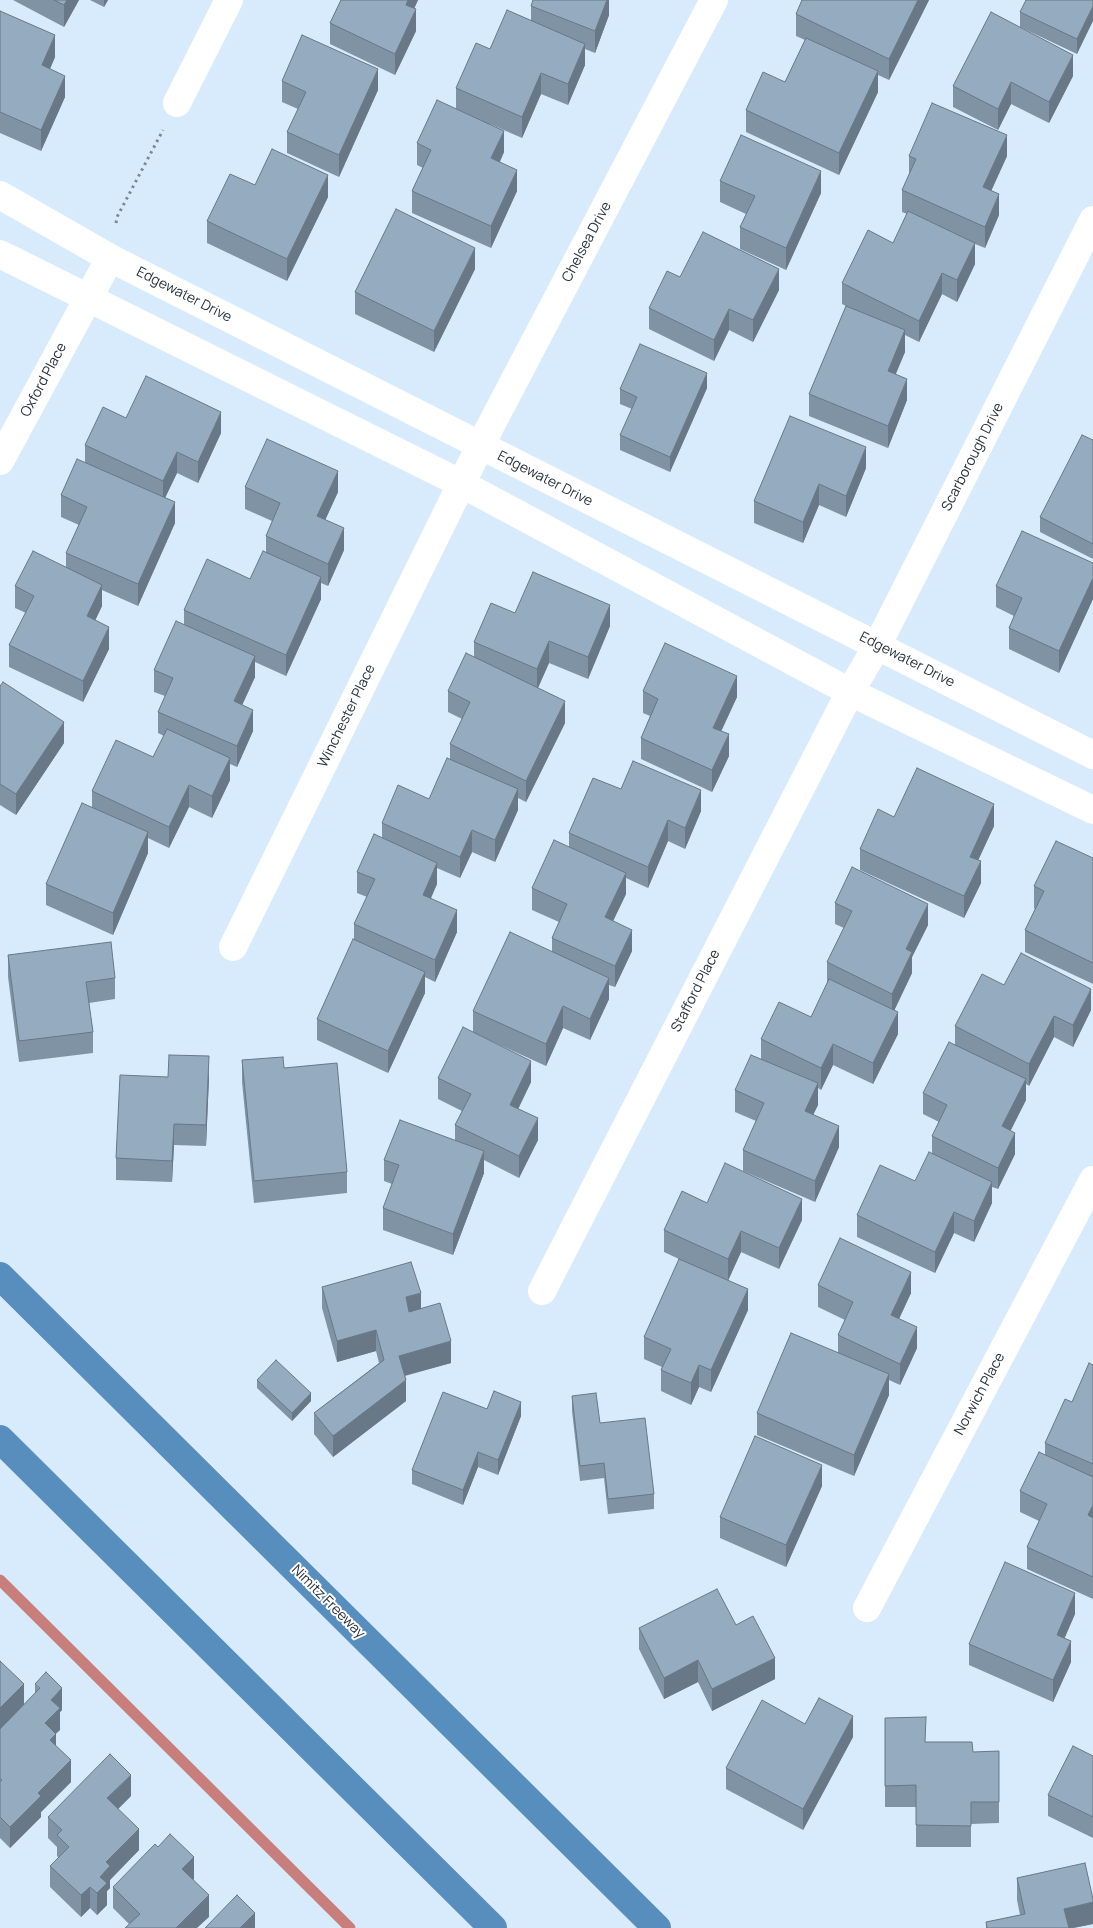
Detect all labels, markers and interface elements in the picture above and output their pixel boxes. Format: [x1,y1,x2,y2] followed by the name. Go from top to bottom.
[559,199,615,285] street label: Chelsea Drive
[134,264,234,326] street label: Edgewater Drive
[17,340,71,420] street label: Oxford Place
[938,400,1008,514] street label: Scarborough Drive
[495,448,595,510] street label: Edgewater Drive
[857,629,957,691] street label: Edgewater Drive
[315,662,379,770] street label: Winchester Place
[668,947,724,1035] street label: Stafford Place
[951,1350,1009,1438] street label: Norwich Place
[288,1562,368,1642] street label: Nimitz Freeway

